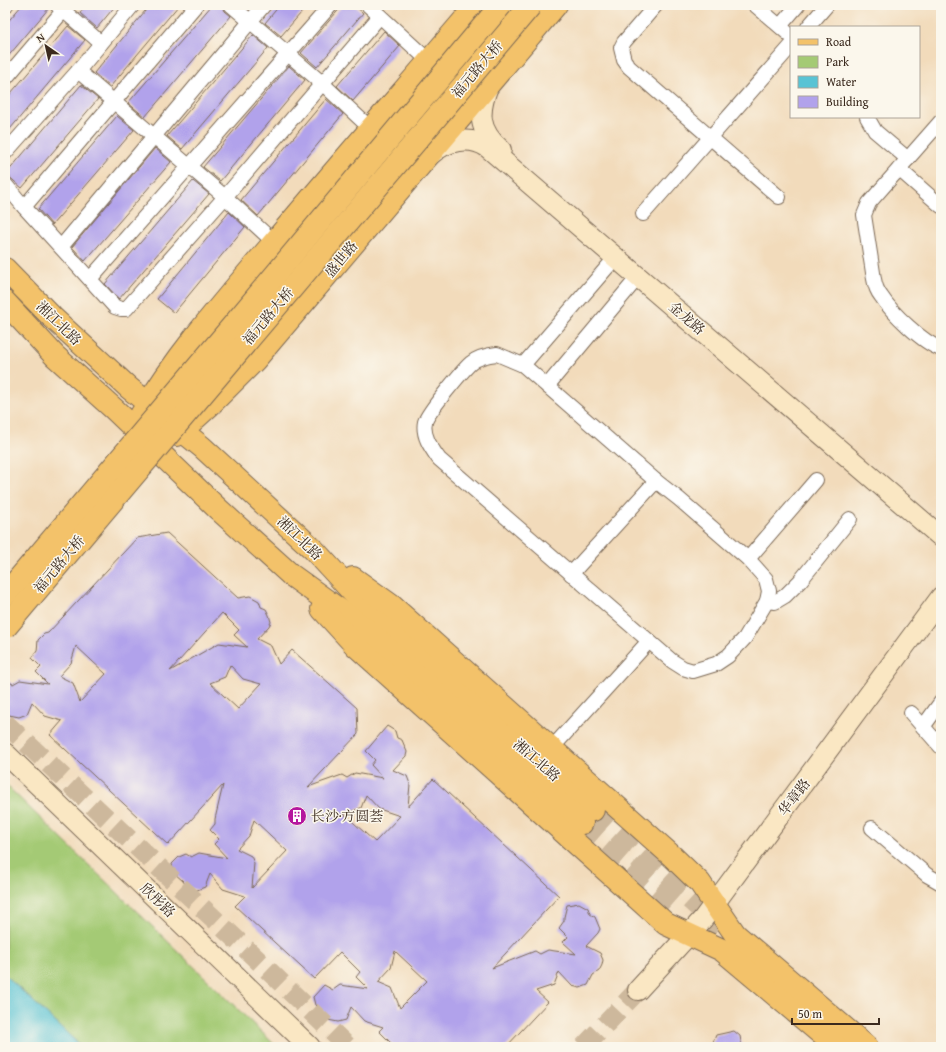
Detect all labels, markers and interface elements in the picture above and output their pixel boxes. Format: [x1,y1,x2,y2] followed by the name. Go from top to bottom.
[26,26,66,66] north arrow
[790,26,920,118] legend
[33,29,48,46] text: N
[826,33,852,50] text: Road
[447,36,507,102] street label: 福元路大桥
[826,53,850,70] text: Park
[826,73,856,90] text: Water
[826,93,869,110] text: Building
[320,236,362,282] street label: 盛世路
[238,283,298,349] street label: 福元路大桥
[32,296,86,350] street label: 湘江北路
[665,297,709,339] street label: 金龙路
[273,511,327,565] street label: 湘江北路
[29,531,89,597] street label: 福元路大桥
[509,734,565,786] street label: 湘江北路
[773,774,815,820] street label: 华章路
[286,805,308,827] building icon: 长沙·方圆荟
[311,806,383,826] place label: 长沙·方圆荟
[136,878,180,922] street label: 欣彤路
[792,1000,879,1026] scale bar
[798,1005,822,1022] text: 50 m

